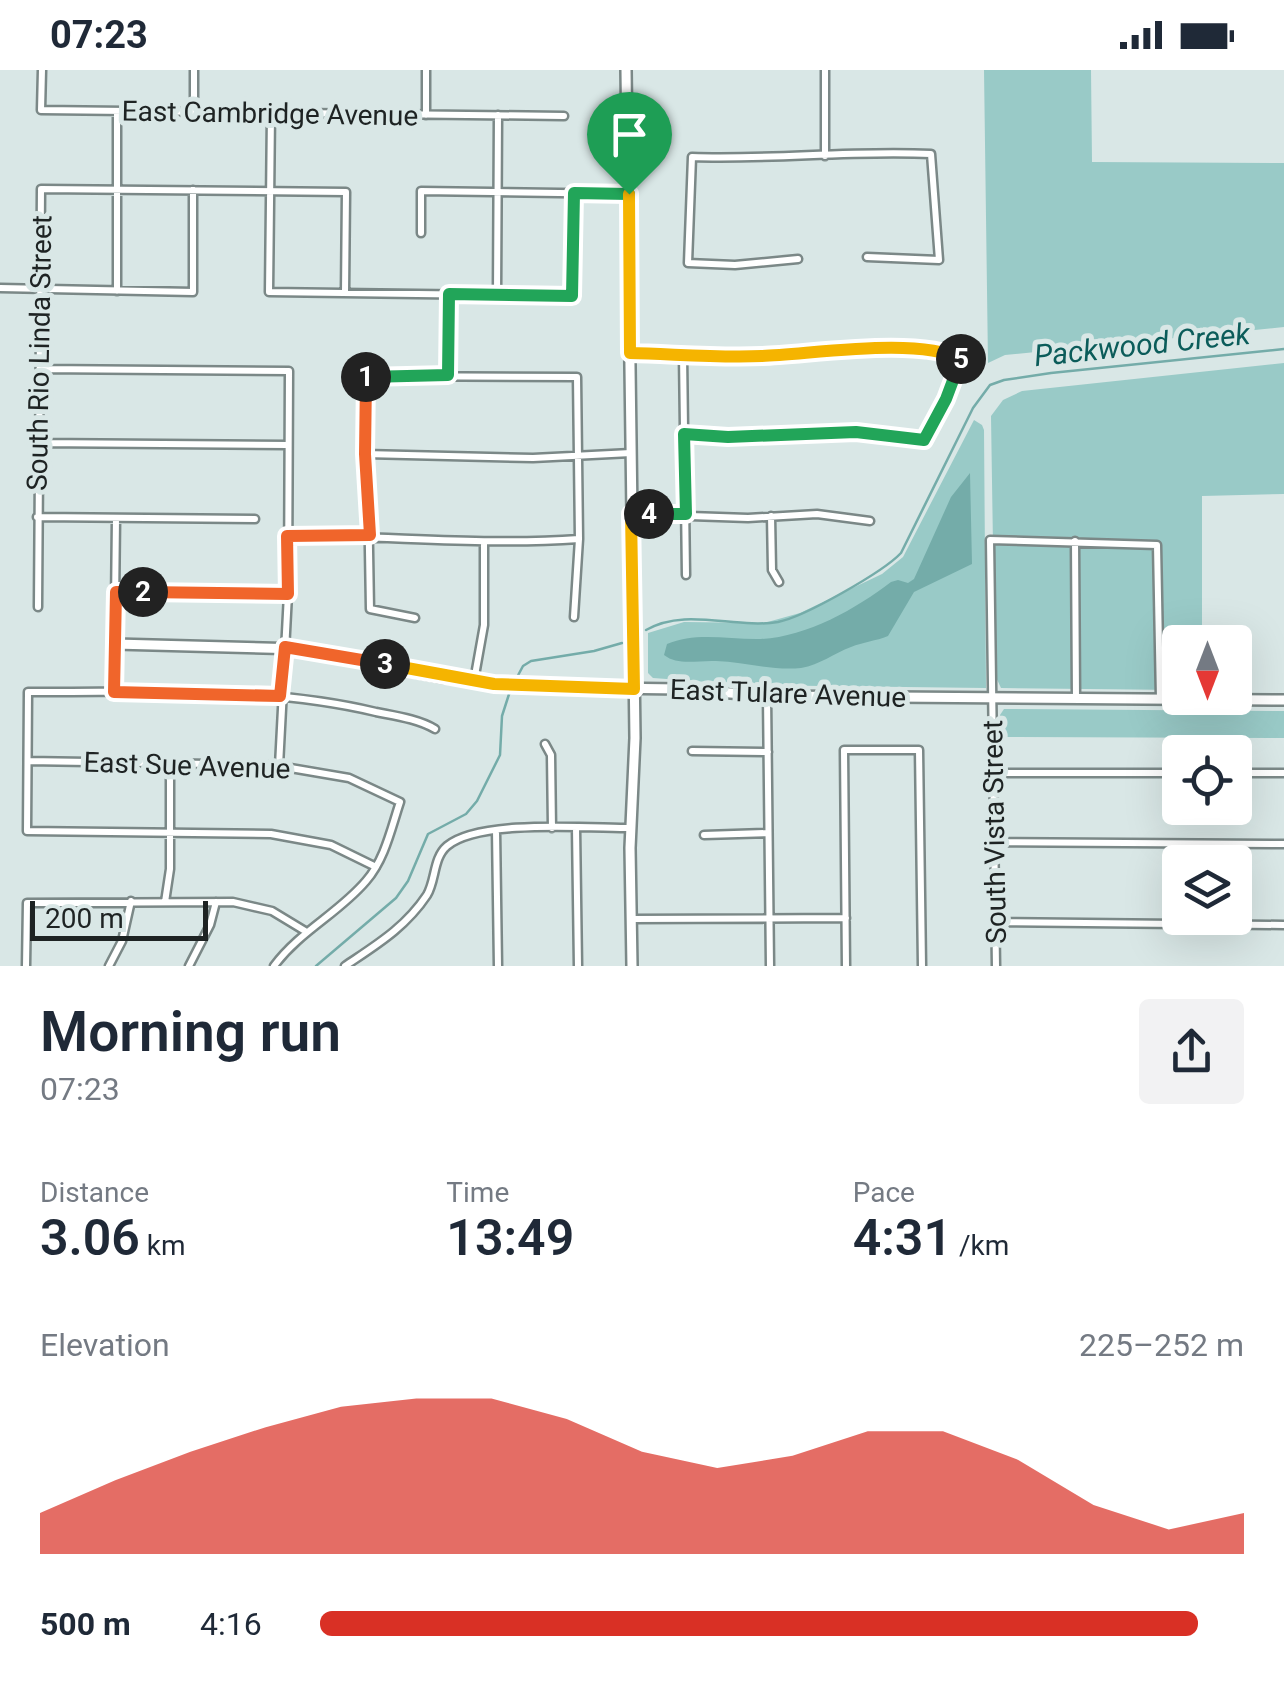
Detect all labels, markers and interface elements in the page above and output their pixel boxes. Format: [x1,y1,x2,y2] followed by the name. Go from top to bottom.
[50,13,148,57] text: 07:23
[587,92,672,195] pin
[121,94,419,133] street label: East Cambridge Avenue
[602,107,657,162] icon: arrive
[21,215,58,491] street label: South Rio Linda Street
[1032,316,1253,373] water label: Packwood Creek
[936,334,986,384] pin: 5
[953,342,969,375] text: 5
[341,352,391,402] pin: 1
[358,360,374,393] text: 1
[624,489,674,539] pin: 4
[641,497,657,530] text: 4
[118,567,168,617] pin: 2
[135,575,151,608] text: 2
[1162,625,1252,715] north arrow
[1162,625,1252,935] map controls
[360,639,410,689] pin: 3
[377,647,393,680] text: 3
[669,673,907,714] street label: East Tulare Avenue
[976,720,1013,944] street label: South Vista Street
[1162,735,1252,825] button: locate
[83,745,291,786] street label: East Sue Avenue
[1162,845,1252,935] button: layers
[30,896,208,940] scale bar
[45,902,124,935] text: 200 m
[1139,999,1244,1104] button: share
[40,1000,341,1064] text: Morning run
[40,1070,120,1108] text: 07:23
[40,1176,149,1209] text: Distance
[446,1176,509,1209] text: Time
[853,1176,915,1209] text: Pace
[40,1209,140,1267] text: 3.06
[446,1209,574,1267] text: 13:49
[853,1209,952,1267] text: 4:31
[140,1229,186,1262] text: km
[952,1229,1009,1262] text: /km
[40,1326,170,1364] text: Elevation
[1079,1326,1244,1364] text: 225–252 m
[40,1605,131,1643] text: 500 m
[200,1605,262,1643] text: 4:16

